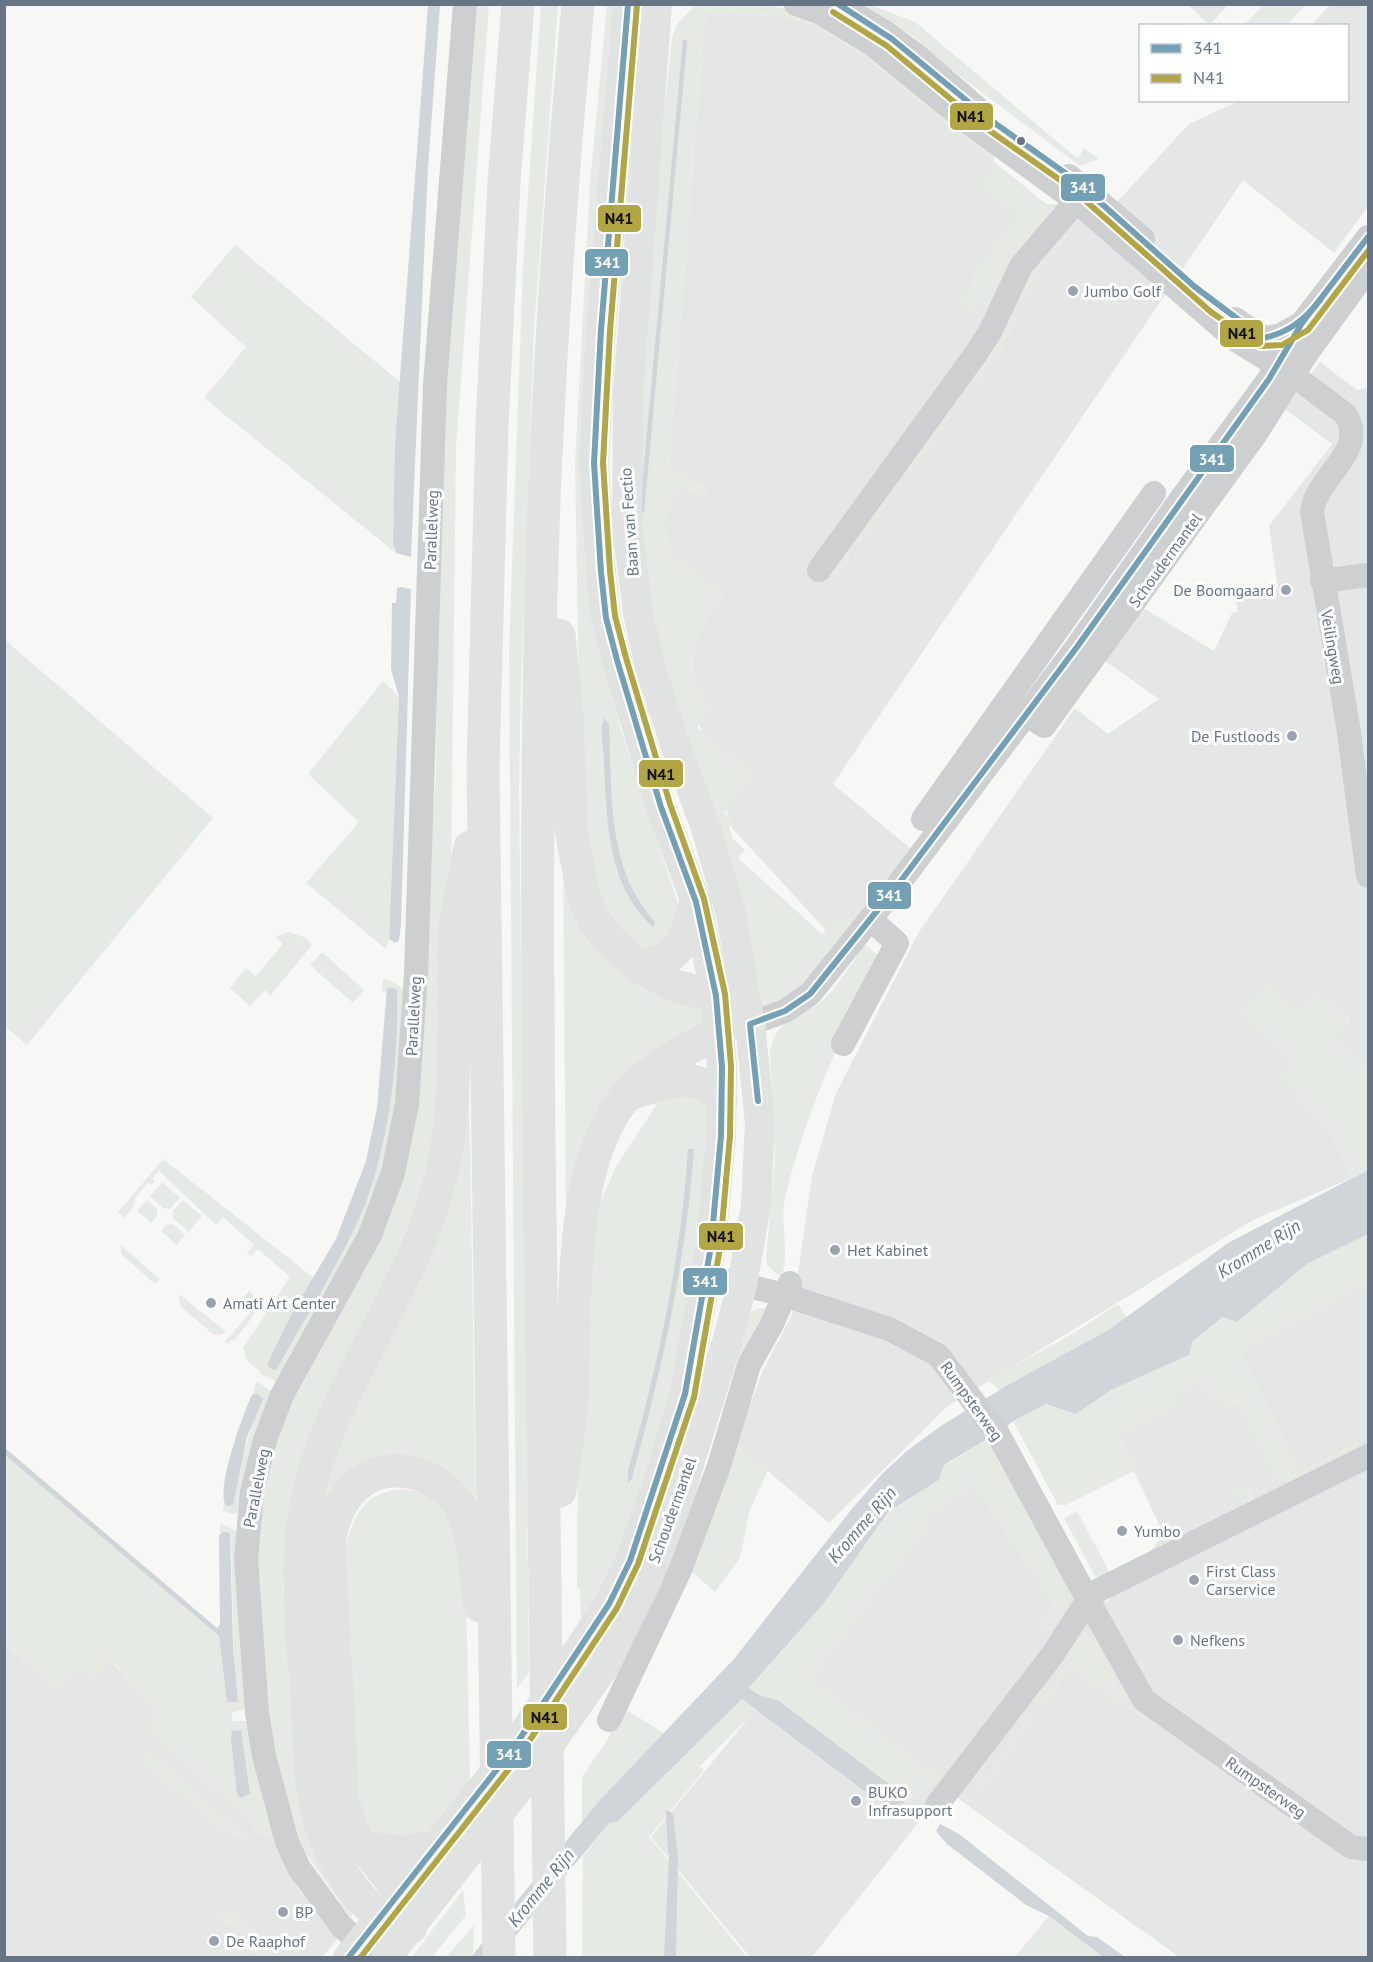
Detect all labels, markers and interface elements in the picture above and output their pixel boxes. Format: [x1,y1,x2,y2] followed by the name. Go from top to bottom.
[1139,24,1349,102] legend
[1193,36,1222,59] text: 341
[1193,66,1225,89] text: N41
[949,102,994,131] line badge: N41
[957,106,985,126] text: N41
[1015,135,1027,147] unlabelled marker
[1060,173,1106,202] line badge: 341
[1069,177,1097,197] text: 341
[597,204,642,233] line badge: N41
[605,208,633,228] text: N41
[584,248,629,277] line badge: 341
[593,252,621,272] text: 341
[1084,281,1162,301] place label: Jumbo Golf
[1066,284,1080,298] marker: Jumbo Golf
[1219,319,1264,348] line badge: N41
[1228,323,1256,343] text: N41
[1189,444,1235,473] line badge: 341
[1198,449,1226,469] text: 341
[615,467,643,577] street label: Baan van Fectio
[420,490,442,570] street label: Parallelweg
[1124,509,1206,611] street label: Schoudermantel
[1173,580,1274,600] place label: De Boomgaard
[1279,583,1293,597] marker: De Boomgaard
[1316,607,1349,686] street label: Veilingweg
[1191,726,1280,746] place label: De Fustloods
[1285,729,1299,743] marker: De Fustloods
[638,759,684,788] line badge: N41
[647,764,675,784] text: N41
[867,881,912,910] line badge: 341
[875,885,903,905] text: 341
[401,976,425,1056] street label: Parallelweg
[1213,1214,1305,1283] water label: Kromme Rijn
[698,1222,744,1251] line badge: N41
[707,1226,735,1246] text: N41
[847,1240,929,1260] place label: Het Kabinet
[828,1243,842,1257] marker: Het Kabinet
[682,1267,728,1296] line badge: 341
[691,1271,719,1291] text: 341
[223,1293,337,1313] place label: Amati Art Center
[204,1296,218,1310] marker: Amati Art Center
[936,1357,1008,1445] street label: Rumpsterweg
[239,1447,273,1529] street label: Parallelweg
[644,1454,701,1566] street label: Schoudermantel
[822,1482,901,1568] water label: Kromme Rijn
[1134,1521,1181,1541] place label: Yumbo
[1115,1524,1129,1538] marker: Yumbo
[1206,1561,1276,1599] place label: First Class Carservice
[1187,1573,1201,1587] marker: First Class Carservice
[1190,1630,1245,1650] place label: Nefkens
[1171,1633,1185,1647] marker: Nefkens
[522,1703,568,1731] line badge: N41
[531,1707,559,1727] text: N41
[486,1740,532,1769] line badge: 341
[495,1744,523,1764] text: 341
[1222,1752,1310,1822] street label: Rumpsterweg
[868,1782,953,1820] place label: BUKO Infrasupport
[849,1794,863,1808] marker: BUKO Infrasupport
[502,1844,579,1931] water label: Kromme Rijn
[295,1902,313,1922] place label: BP
[276,1905,290,1919] marker: BP
[226,1931,306,1951] place label: De Raaphof
[207,1934,221,1948] marker: De Raaphof

